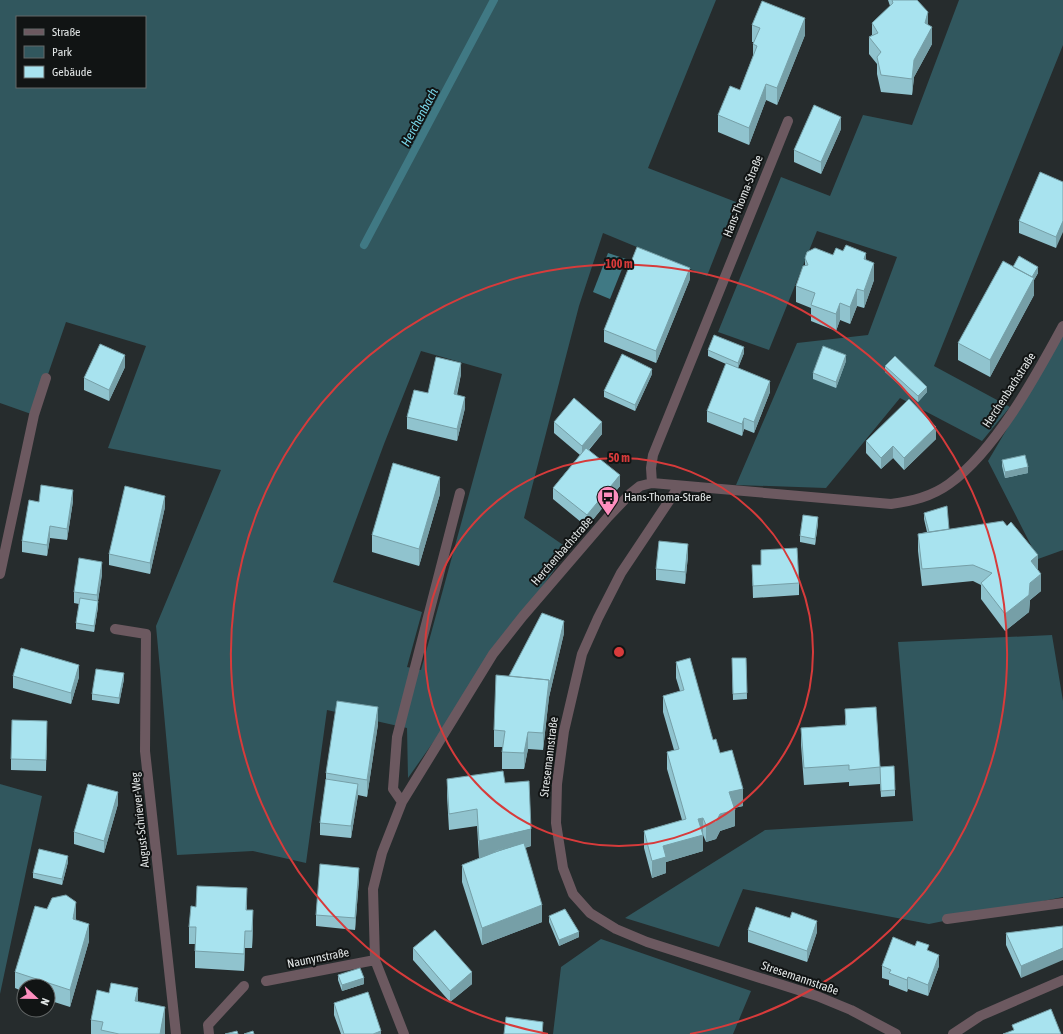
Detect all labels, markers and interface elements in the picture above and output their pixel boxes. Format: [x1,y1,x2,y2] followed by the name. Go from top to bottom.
[16,16,146,88] legend
[52,25,80,39] text: Straße
[52,45,73,59] text: Park
[52,65,92,79] text: Gebäude
[398,85,441,149] water label: Herchenbach
[720,153,766,239] street label: Hans-Thoma-Straße
[605,257,633,271] text: 100 m
[980,350,1038,430] street label: Herchenbachstraße
[608,451,630,465] text: 50 m
[595,484,621,517] bus stop icon: Hans-Thoma-Straße
[624,490,711,504] place label: Hans-Thoma-Straße
[528,514,596,588] street label: Herchenbachstraße
[612,645,626,659] centre of rings
[537,716,561,798] street label: Stresemannstraße
[128,771,152,868] street label: August-Schriever-Weg
[286,945,350,971] street label: Naunynstraße
[760,958,840,998] street label: Stresemannstraße
[16,978,56,1018] north arrow
[38,996,52,1007] text: N

